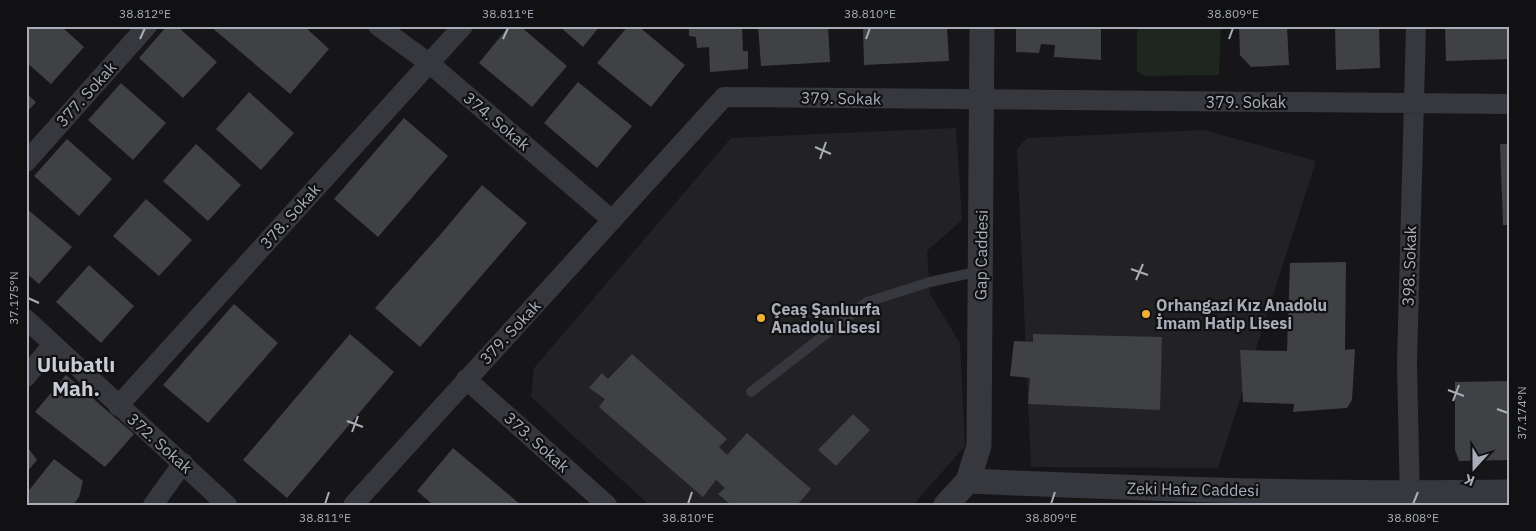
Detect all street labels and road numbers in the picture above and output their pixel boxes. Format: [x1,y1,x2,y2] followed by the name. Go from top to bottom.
[52,57,121,131] street label: 377. Sokak
[460,87,535,155] street label: 374. Sokak
[801,87,882,109] street label: 379. Sokak
[1206,92,1287,112] street label: 379. Sokak
[256,179,325,253] street label: 378. Sokak
[970,210,992,300] street label: Gap Caddesi
[1398,225,1420,307] street label: 398. Sokak
[475,295,545,368] street label: 379. Sokak
[500,408,574,477] street label: 373. Sokak
[123,409,197,478] street label: 372. Sokak
[1127,478,1259,500] street label: Zeki Hafız Caddesi

